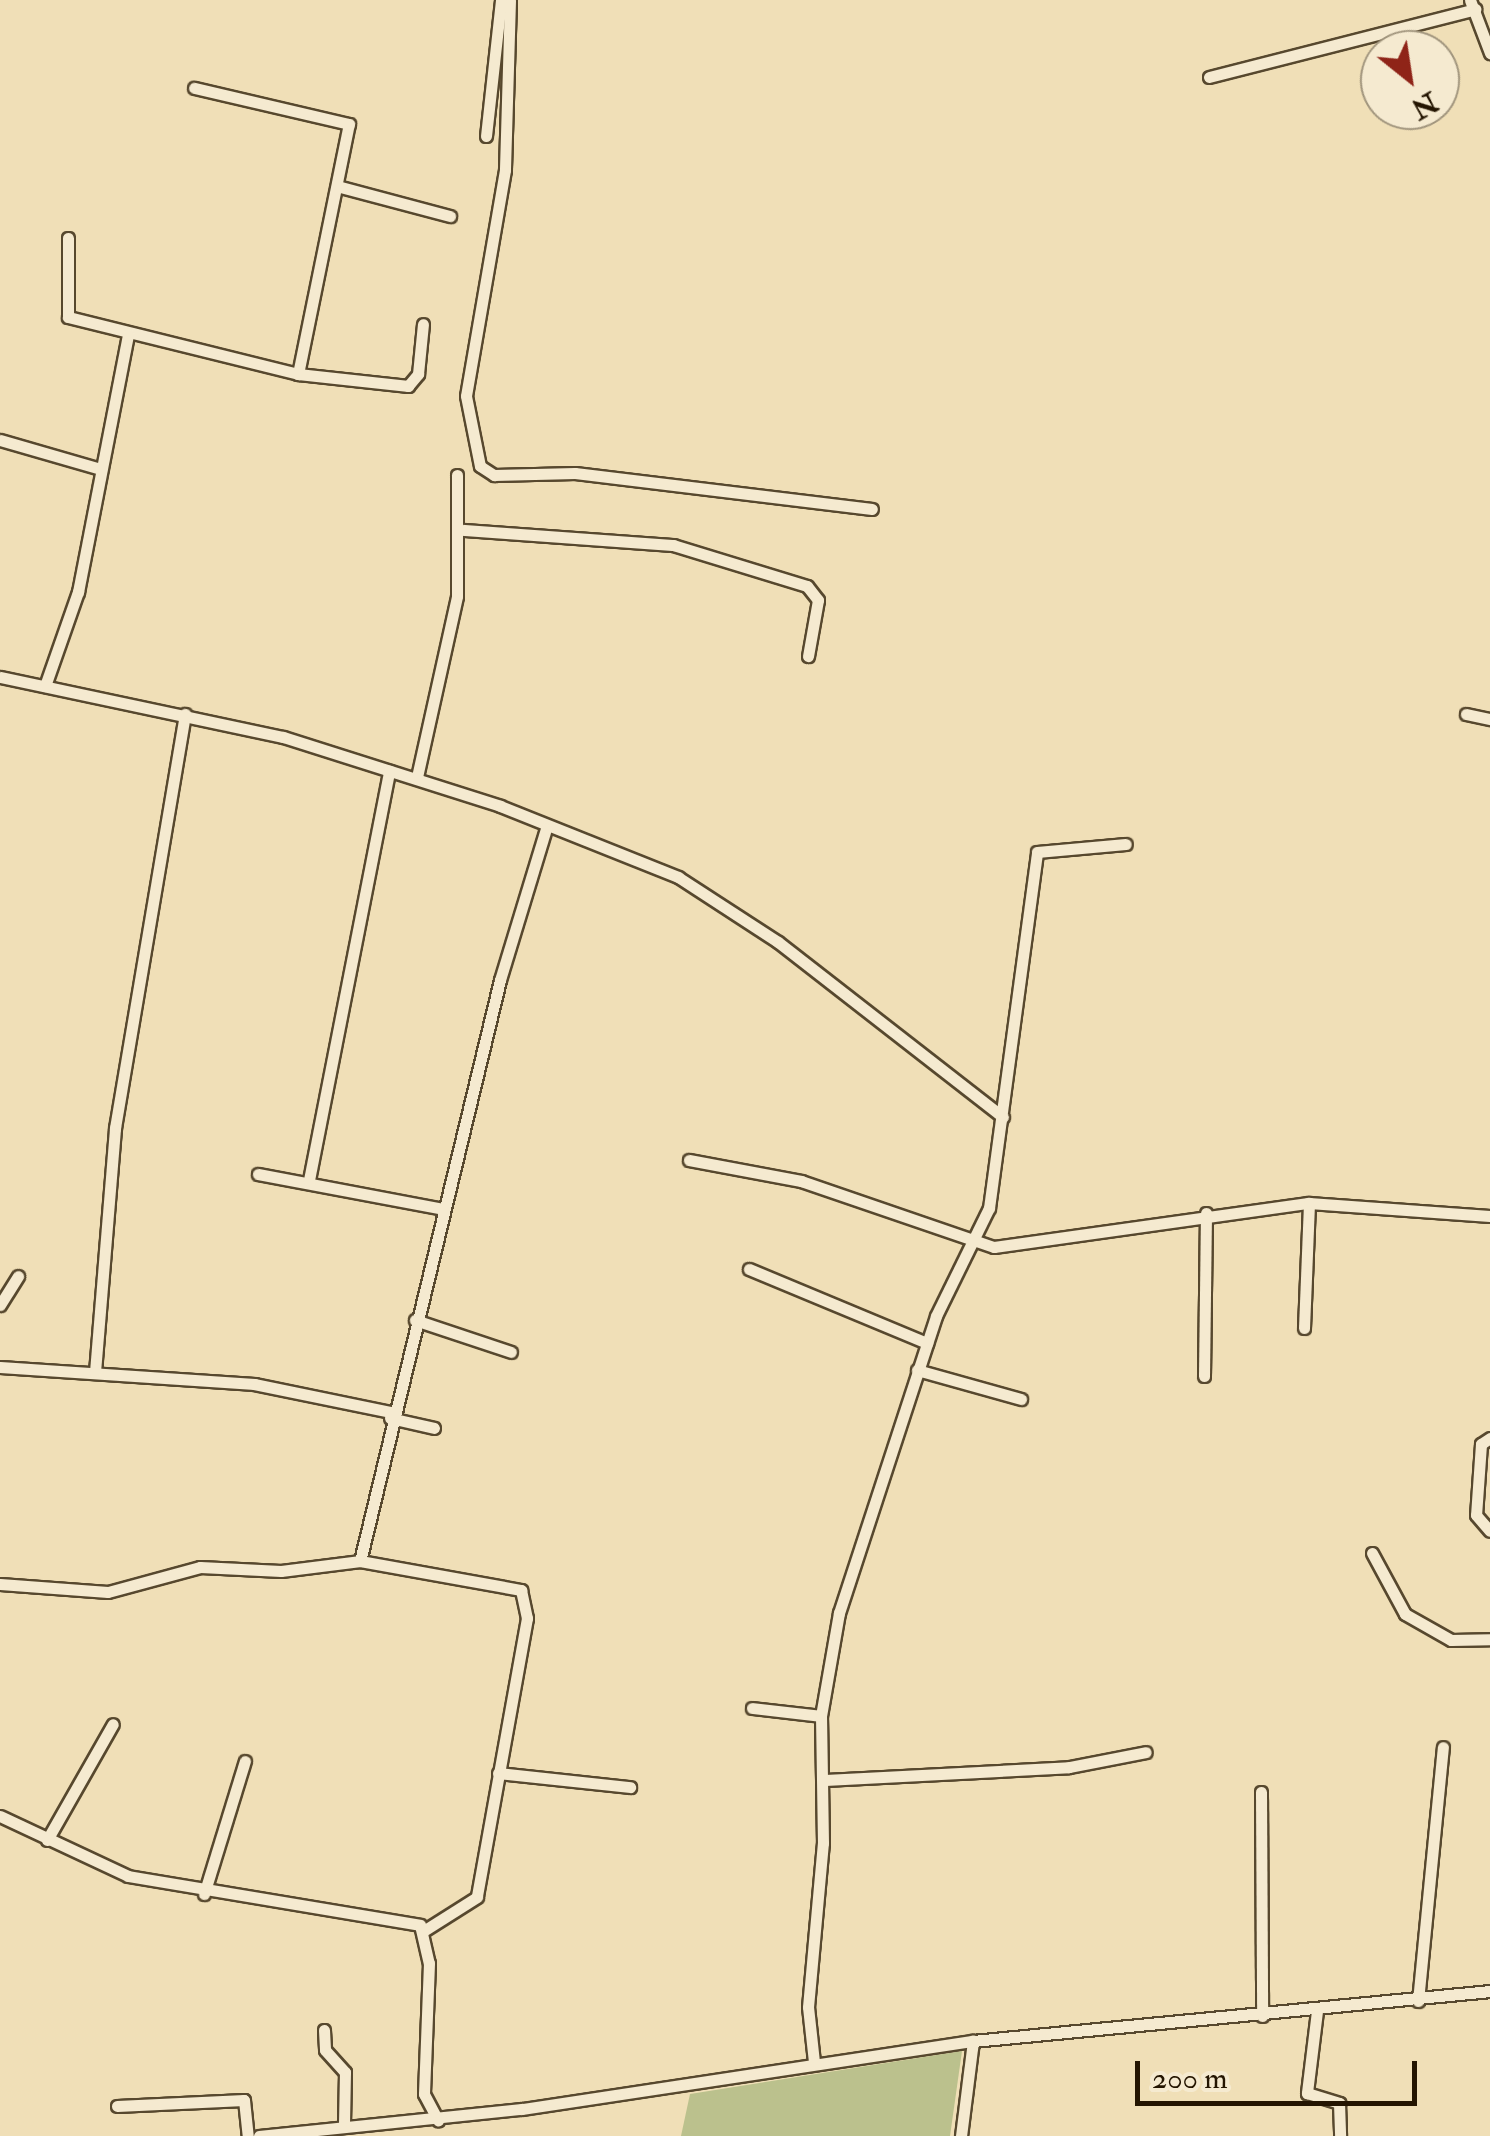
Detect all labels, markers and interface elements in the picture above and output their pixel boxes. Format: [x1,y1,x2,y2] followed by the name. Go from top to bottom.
[1360,30,1460,130] north arrow
[1405,83,1444,126] text: N
[1140,2041,1422,2103] scale bar
[1152,2060,1228,2097] text: 200 m

